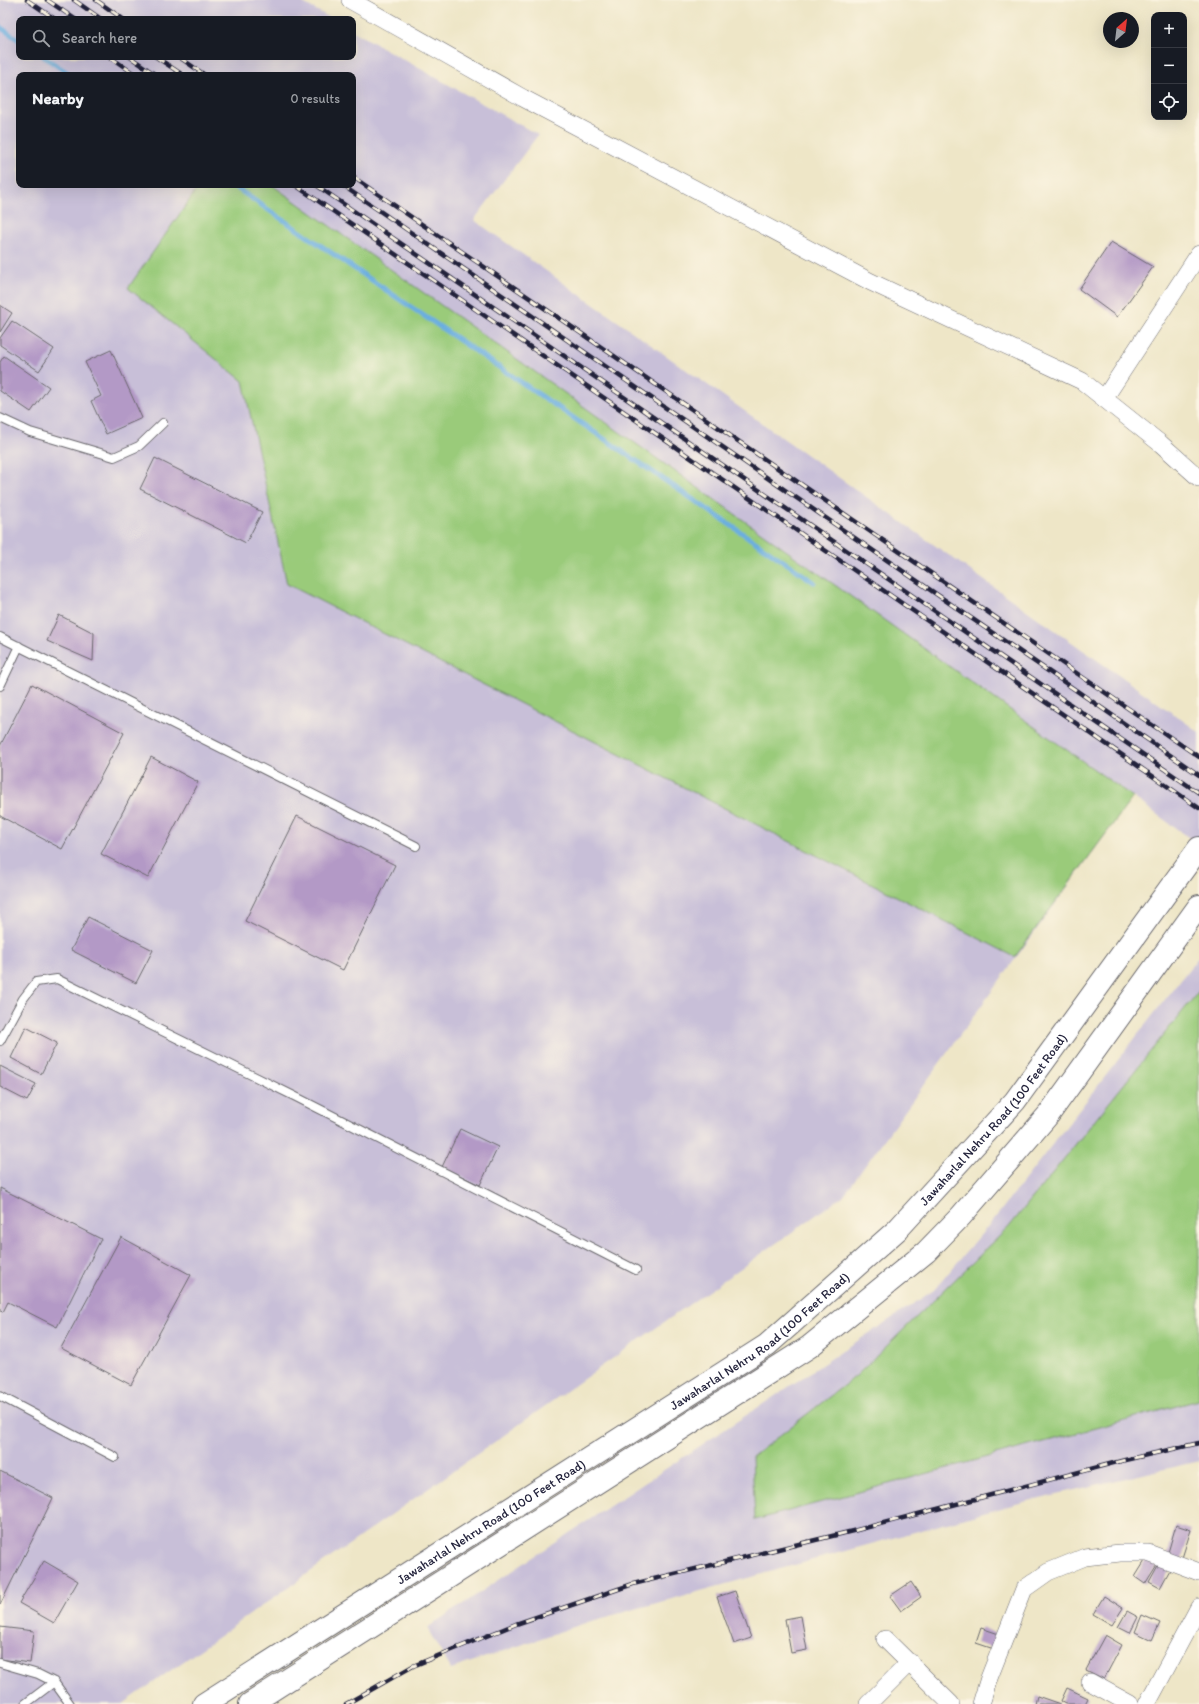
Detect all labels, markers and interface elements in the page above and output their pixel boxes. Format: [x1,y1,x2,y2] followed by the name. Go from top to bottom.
[1103,12,1139,48] north arrow
[1151,12,1187,120] map controls
[1151,12,1187,48] button: +
[16,16,356,60] search box
[30,27,52,49] icon: search
[62,29,137,47] text: Search here
[1151,48,1187,84] button: −
[1151,84,1187,120] button: locate
[32,88,84,108] text: Nearby
[290,91,340,106] text: 0 results
[916,1030,1070,1208] street label: Jawaharlal Nehru Road (100 Feet Road)
[667,1269,852,1413] street label: Jawaharlal Nehru Road (100 Feet Road)
[394,1456,588,1587] street label: Jawaharlal Nehru Road (100 Feet Road)

